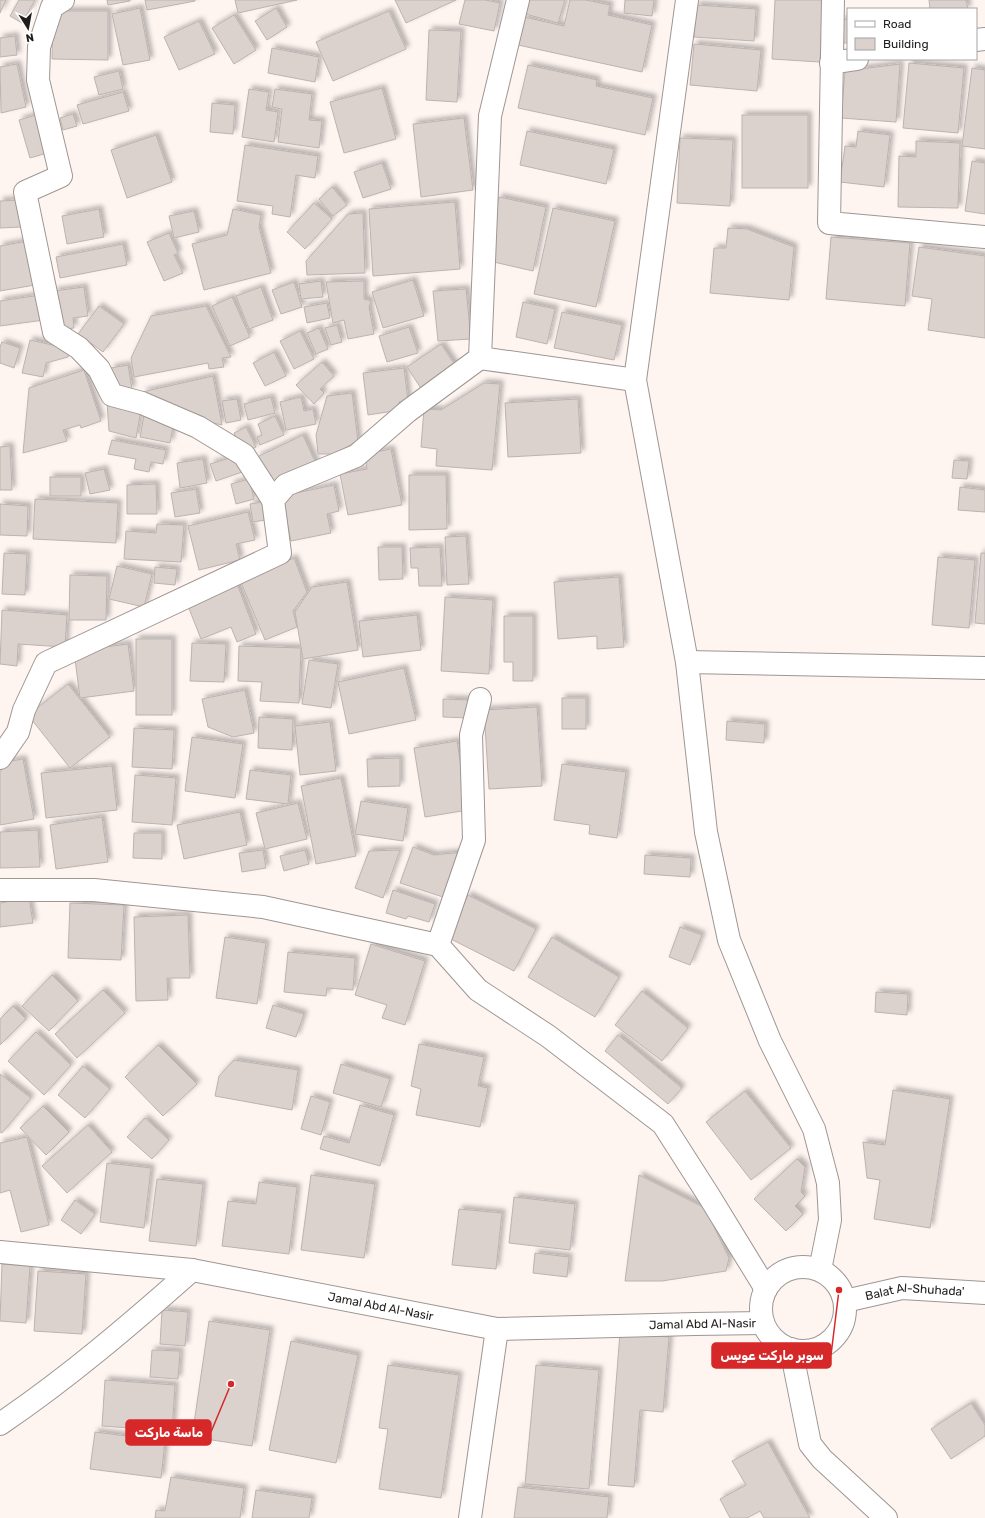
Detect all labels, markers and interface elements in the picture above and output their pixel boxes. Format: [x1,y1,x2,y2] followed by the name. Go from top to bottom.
[8,8,48,48] north arrow
[847,8,977,60] legend
[883,17,911,31] text: Road
[25,30,35,44] text: N
[883,37,929,51] text: Building
[864,1281,965,1303] street label: Balat Al-Shuhada'
[327,1289,435,1324] street label: Jamal Abd Al-Nasir
[649,1316,757,1332] street label: Jamal Abd Al-Nasir
[712,1343,831,1368] callout: سوبر ماركت عويس
[720,1348,824,1364] text: سوبر ماركت عويس
[126,1420,211,1445] callout: ماسة ماركت
[135,1425,203,1440] text: ماسة ماركت

